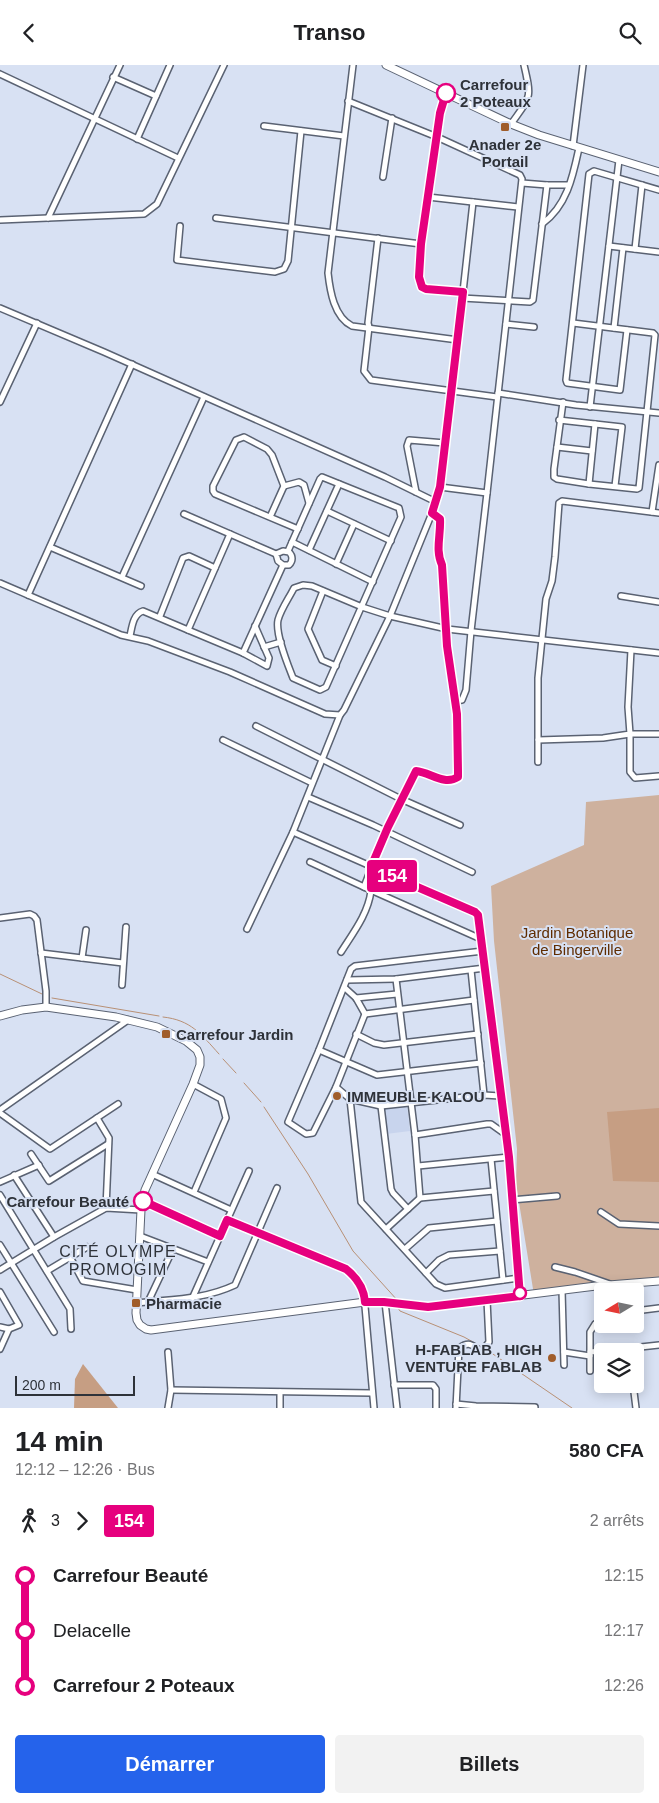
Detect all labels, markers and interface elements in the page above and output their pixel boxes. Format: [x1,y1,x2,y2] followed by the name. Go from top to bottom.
[15,19,43,47] icon: back
[616,19,644,47] icon: search
[293,20,366,45] text: Transo
[460,76,532,110] place label: Carrefour 2 Poteaux
[436,83,456,103] marker: Carrefour 2 Poteaux
[499,121,511,133] marker: Anader 2e Portail
[469,136,541,170] place label: Anader 2e Portail
[363,860,421,892] line badge: 154
[377,866,407,886] text: 154
[521,924,633,958] park label: Jardin Botanique de Bingerville
[176,1026,294,1043] place label: Carrefour Jardin
[160,1028,172,1040] marker: Carrefour Jardin
[347,1088,485,1105] place label: IMMEUBLE KALOU
[331,1090,343,1102] marker: IMMEUBLE KALOU
[133,1191,153,1211] marker: Carrefour Beauté
[6,1193,129,1210] place label: Carrefour Beauté
[59,1242,177,1278] district label: CITÉ OLYMPE PROMOGIM
[594,1283,644,1333] north arrow
[594,1283,644,1393] map controls
[513,1286,527,1300] unlabelled marker
[146,1295,222,1312] place label: Pharmacie
[130,1297,142,1309] marker: Pharmacie
[405,1341,542,1375] place label: H-FABLAB , HIGH VENTURE FABLAB
[594,1343,644,1393] button: layers
[546,1352,558,1364] marker: H-FABLAB , HIGH VENTURE FABLAB
[15,1373,135,1396] scale bar
[22,1377,61,1393] text: 200 m
[15,1426,104,1457] text: 14 min
[569,1440,644,1461] text: 580 CFA
[15,1461,155,1478] text: 12:12 – 12:26 · Bus
[15,1507,43,1535] icon: walk
[68,1507,96,1535] icon: forward
[114,1511,144,1531] text: 154
[51,1512,60,1529] text: 3
[590,1512,644,1529] text: 2 arrêts
[53,1565,208,1586] text: Carrefour Beauté
[604,1567,644,1584] text: 12:15
[53,1620,131,1641] text: Delacelle
[604,1622,644,1639] text: 12:17
[53,1675,235,1696] text: Carrefour 2 Poteaux
[604,1677,644,1694] text: 12:26
[15,1735,325,1793] button: Démarrer
[335,1735,644,1793] button: Billets

